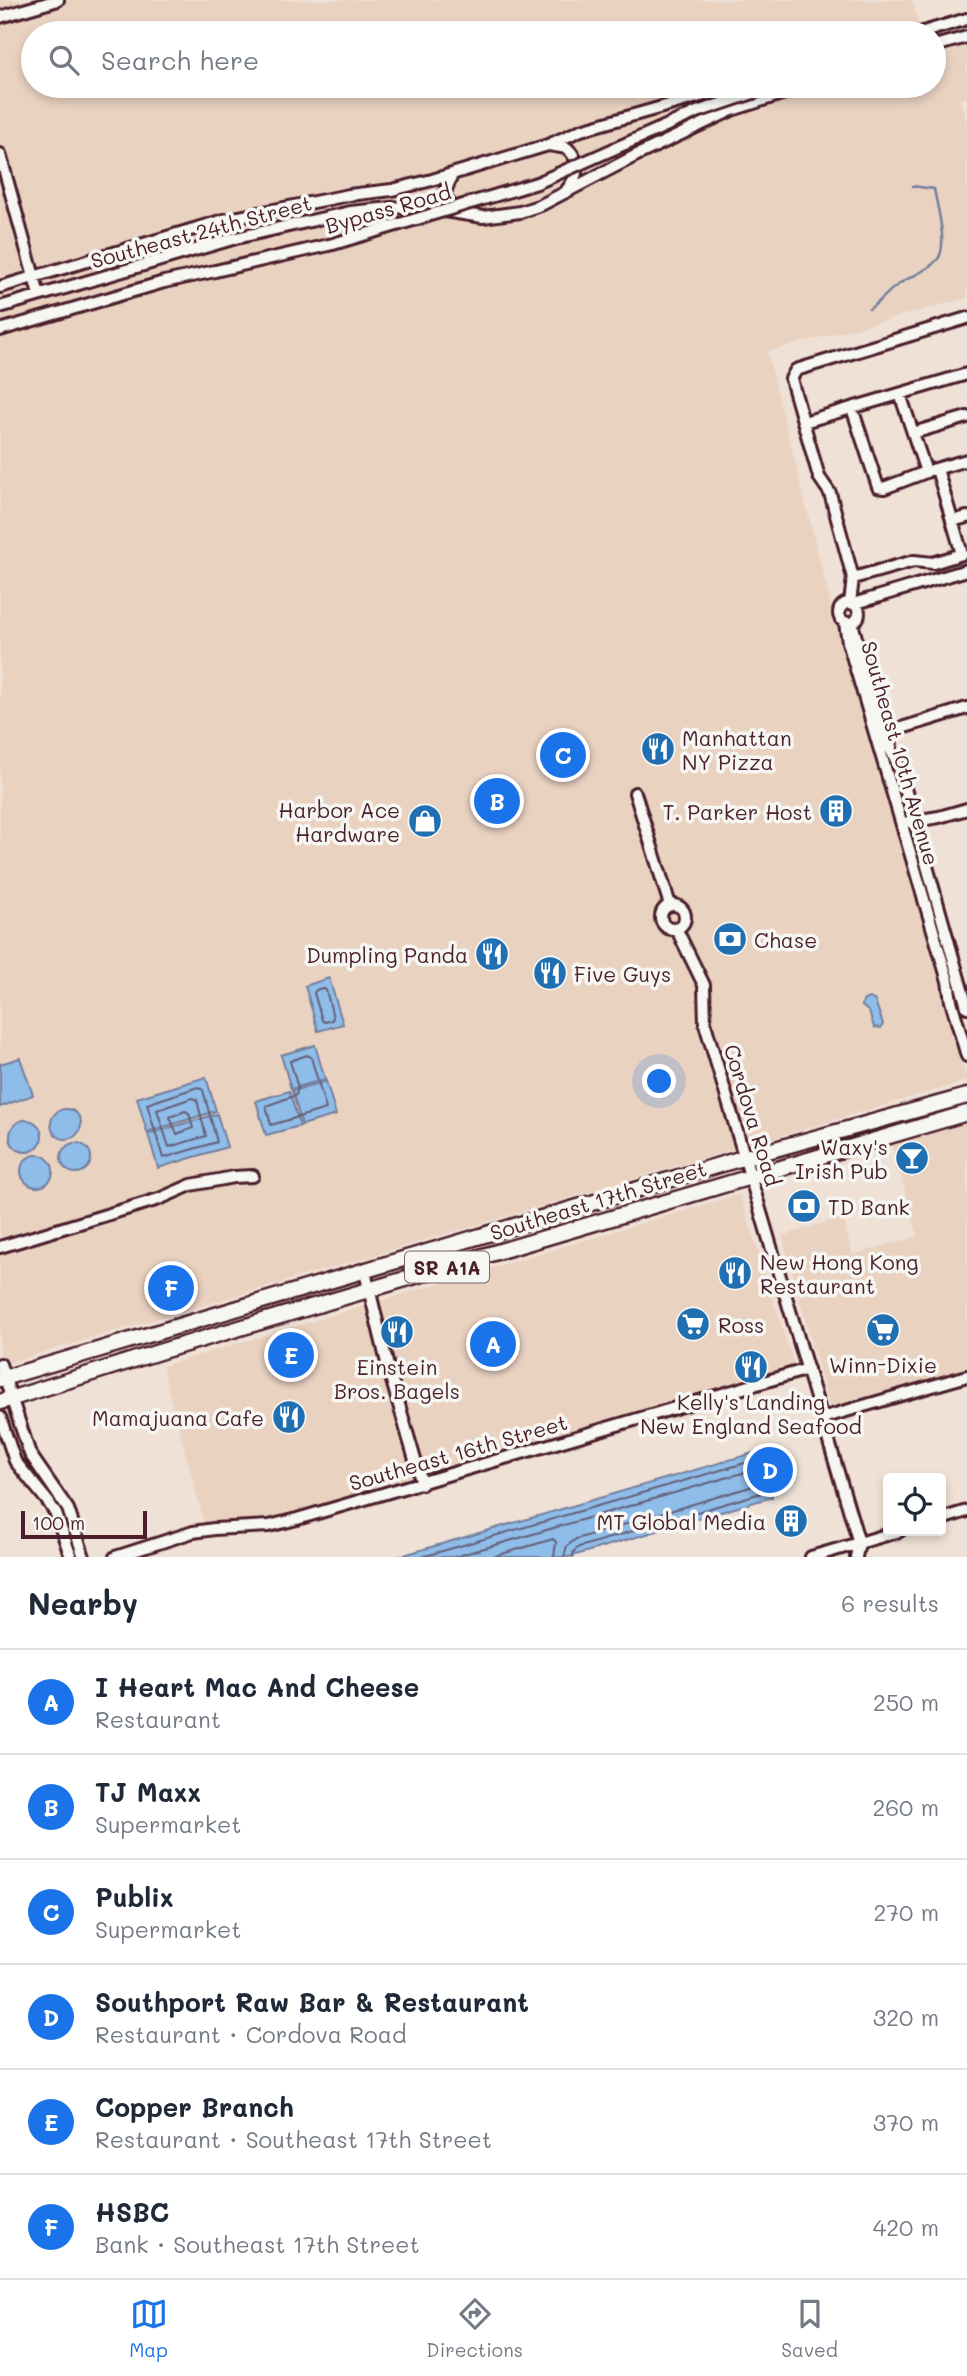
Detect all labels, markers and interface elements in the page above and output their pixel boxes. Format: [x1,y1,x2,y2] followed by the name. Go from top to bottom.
[21,21,946,98] search box
[45,41,83,79] icon: search
[101,43,259,77] text: Search here
[322,177,454,239] street label: Bypass Road
[88,188,314,274] street label: Southeast 24th Street
[856,638,946,868] street label: Southeast 10th Avenue
[682,724,792,775] place label: Manhattan NY Pizza
[540,729,586,781] pin: C
[639,730,677,768] restaurant icon: Manhattan NY Pizza
[474,775,520,827] pin: B
[817,792,855,830] building icon: T. Parker Host
[278,796,400,847] place label: Harbor Ace Hardware
[663,798,812,825] place label: T. Parker Host
[406,802,444,840] shop icon: Harbor Ace Hardware
[711,920,749,958] bank icon: Chase
[754,926,817,953] place label: Chase
[473,935,511,973] restaurant icon: Dumpling Panda
[306,941,468,968] place label: Dumpling Panda
[531,954,569,992] restaurant icon: Five Guys
[574,960,671,987] place label: Five Guys
[719,1041,787,1189] street label: Cordova Road
[642,1064,676,1098] your location
[795,1133,888,1184] place label: Waxy's Irish Pub
[893,1139,931,1177] bar icon: Waxy's Irish Pub
[487,1154,709,1246] street label: Southeast 17th Street
[785,1187,823,1225] bank icon: TD Bank
[828,1193,910,1220] place label: TD Bank
[760,1248,919,1299] place label: New Hong Kong Restaurant
[405,1252,489,1282] road number: SR A1A
[716,1254,754,1292] restaurant icon: New Hong Kong Restaurant
[148,1262,194,1314] pin: F
[674,1305,712,1343] supermarket icon: Ross
[718,1311,764,1338] place label: Ross
[864,1311,902,1349] supermarket icon: Winn-Dixie
[378,1313,416,1351] restaurant icon: Einstein Bros. Bagels
[470,1318,516,1370] pin: A
[268,1329,314,1381] pin: E
[732,1348,770,1386] restaurant icon: Kelly's Landing New England Seafood
[829,1351,937,1378] place label: Winn-Dixie
[334,1353,460,1404] place label: Einstein Bros. Bagels
[640,1388,862,1439] place label: Kelly's Landing New England Seafood
[270,1398,308,1436] restaurant icon: Mamajuana Cafe
[92,1404,264,1431] place label: Mamajuana Cafe
[346,1408,570,1496] street label: Southeast 16th Street
[747,1444,793,1496] pin: D
[883,1473,946,1536] map controls
[883,1473,946,1536] button: locate
[772,1502,810,1540] building icon: MT Global Media
[21,1508,147,1540] scale bar
[597,1508,766,1535] place label: MT Global Media
[32,1510,85,1535] text: 100 m
[28,1583,138,1623] text: Nearby
[841,1588,939,1618] text: 6 results
[95,1670,419,1704] text: I Heart Mac And Cheese
[43,1687,59,1717] text: A
[873,1687,939,1717] text: 250 m
[95,1704,221,1734] text: Restaurant
[95,1775,201,1809] text: TJ Maxx
[43,1792,59,1822] text: B
[872,1792,939,1822] text: 260 m
[95,1809,241,1839] text: Supermarket
[95,1880,174,1914] text: Publix
[42,1897,60,1927] text: C
[874,1897,939,1927] text: 270 m
[95,1914,241,1944] text: Supermarket
[95,1985,529,2019] text: Southport Raw Bar & Restaurant
[43,2002,59,2032] text: D
[873,2002,939,2032] text: 320 m
[95,2019,407,2049] text: Restaurant · Cordova Road
[95,2090,294,2124] text: Copper Branch
[44,2107,58,2137] text: E
[873,2107,939,2137] text: 370 m
[95,2124,492,2154] text: Restaurant · Southeast 17th Street
[95,2195,169,2229] text: HSBC
[44,2212,58,2242] text: F
[873,2212,939,2242] text: 420 m
[95,2229,420,2259] text: Bank · Southeast 17th Street
[129,2295,168,2362] tab: Map
[426,2295,523,2362] tab: Directions
[781,2295,838,2362] tab: Saved

